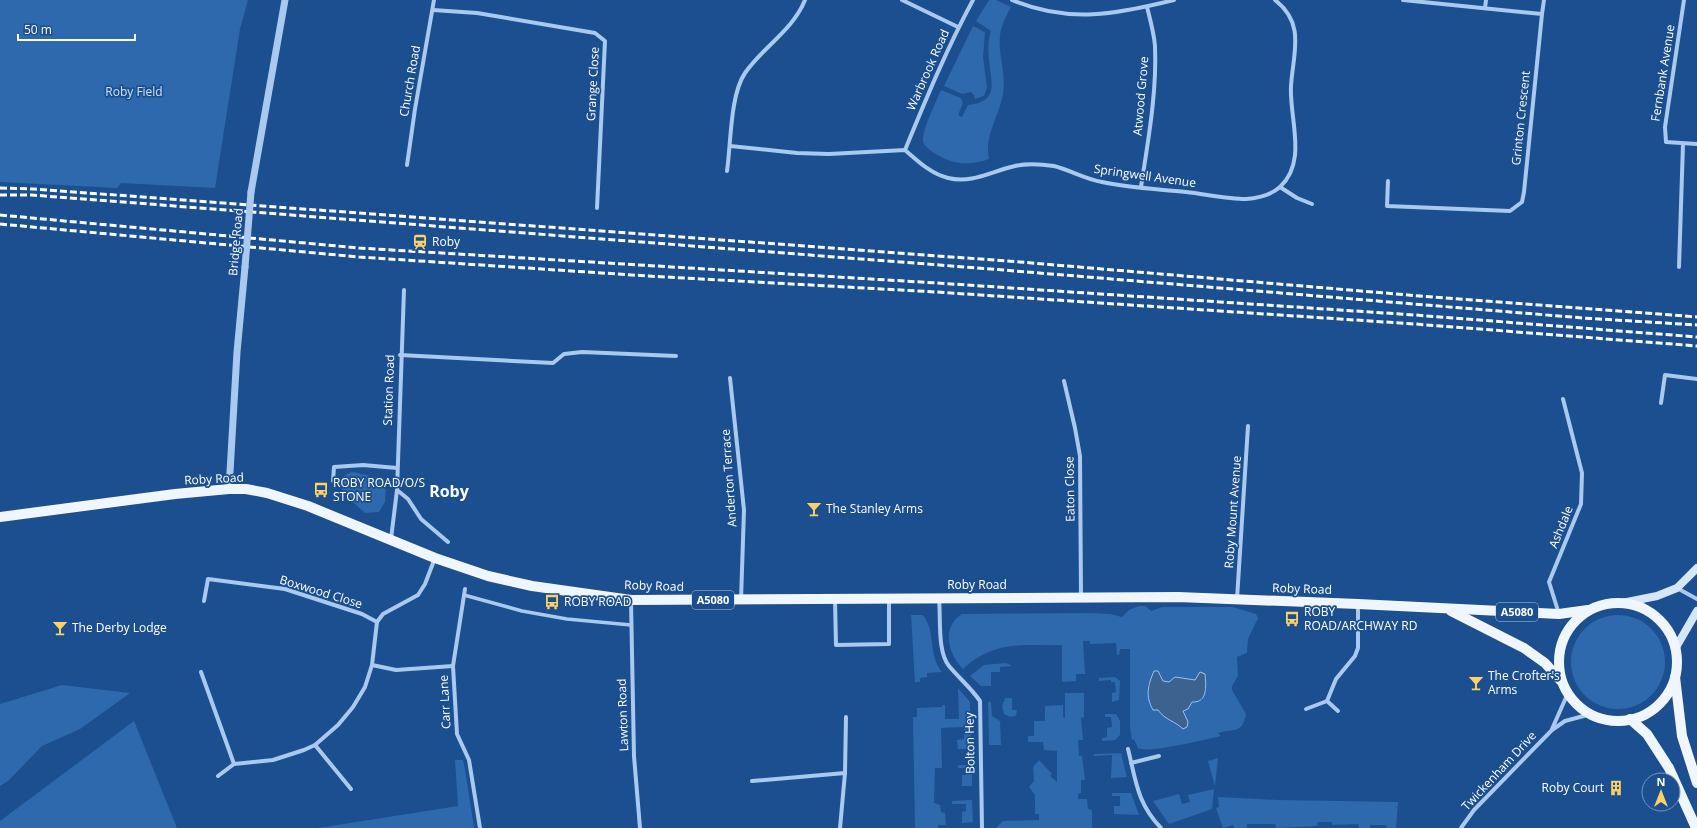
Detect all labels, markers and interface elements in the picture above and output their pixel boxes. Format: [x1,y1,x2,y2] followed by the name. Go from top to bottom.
[18,16,135,42] scale bar
[24,21,52,38] text: 50 m
[1646,23,1679,123] street label: Fernbank Avenue
[902,26,953,113] street label: Warbrook Road
[395,44,424,118] street label: Church Road
[582,46,603,122] street label: Grange Close
[1129,55,1152,136] street label: Atwood Grove
[1507,70,1534,166] street label: Grinton Crescent
[105,83,163,100] park label: Roby Field
[1093,160,1197,191] street label: Springwell Avenue
[224,207,247,277] street label: Bridge Road
[411,233,429,251] station icon: Roby
[432,233,461,250] place label: Roby
[379,354,398,426] street label: Station Road
[717,428,740,528] street label: Anderton Terrace
[1220,455,1245,569] street label: Roby Mount Avenue
[1060,456,1079,522] street label: Eaton Close
[184,468,244,489] street label: Roby Road
[333,474,425,505] place label: ROBY ROAD/O/S STONE
[429,480,470,502] district label: Roby
[312,481,330,499] bus stop icon: ROBY ROAD/O/S STONE
[805,500,823,518] bar icon: The Stanley Arms
[826,500,923,517] place label: The Stanley Arms
[1544,503,1577,551] street label: Ashdale
[278,571,365,612] street label: Boxwood Close
[624,576,684,595] street label: Roby Road
[947,576,1007,593] street label: Roby Road
[1272,579,1332,598] street label: Roby Road
[692,591,734,609] road number: A5080
[543,593,561,611] bus stop icon: ROBY ROAD
[564,593,631,610] place label: ROBY ROAD
[1304,603,1417,634] place label: ROBY ROAD/ARCHWAY RD
[1496,603,1538,621] road number: A5080
[1283,610,1301,628] bus stop icon: ROBY ROAD/ARCHWAY RD
[51,619,69,637] bar icon: The Derby Lodge
[72,619,167,636] place label: The Derby Lodge
[1488,667,1560,698] place label: The Crofter's Arms
[435,674,454,730] street label: Carr Lane
[1467,674,1485,692] bar icon: The Crofter's Arms
[613,678,632,752] street label: Lawton Road
[960,711,979,774] street label: Bolton Hey
[1457,727,1540,814] street label: Twickenham Drive
[1641,772,1681,812] north arrow
[1657,774,1665,789] text: N
[1542,779,1604,796] place label: Roby Court
[1607,779,1625,797] building icon: Roby Court

